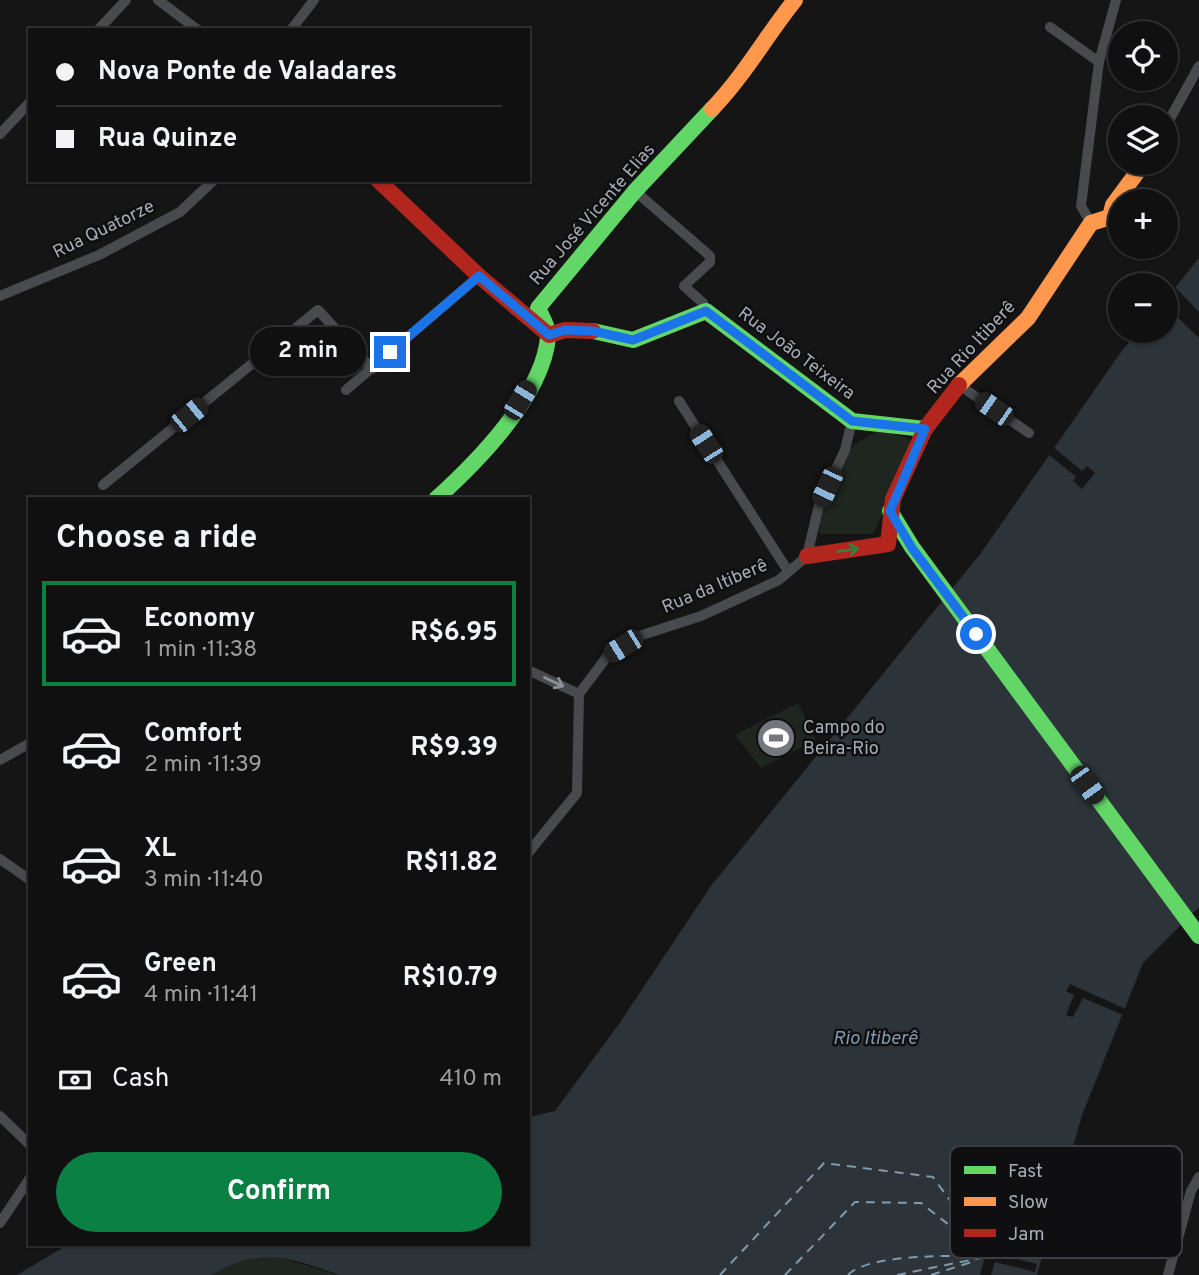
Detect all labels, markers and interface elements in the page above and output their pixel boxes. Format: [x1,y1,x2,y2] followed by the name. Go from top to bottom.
[1108,21,1178,343] map controls
[1108,21,1178,91] button: locate
[98,56,397,89] text: Nova Ponte de Valadares
[1108,105,1178,175] button: layers
[98,123,237,156] text: Rua Quinze
[525,139,661,291] street label: Rua José Vicente Elias
[1108,189,1178,259] button: +
[49,195,159,265] street label: Rua Quatorze
[1108,273,1178,343] button: −
[923,296,1021,400] street label: Rua Rio Itiberê
[733,302,859,406] street label: Rua João Teixeira
[250,328,366,376] callout: 2 min
[374,336,406,368] route end
[278,337,338,366] text: 2 min
[501,377,540,423] car
[971,388,1018,430] car
[167,394,212,436] car
[686,421,727,467] car
[809,464,846,510] car
[56,519,257,559] text: Choose a ride
[836,544,859,557] one-way arrow
[659,554,771,620] street label: Rua da Itiberê
[60,602,123,665] icon: car
[144,603,255,636] text: Economy
[410,617,498,650] text: R$6.95
[960,618,992,650] route start
[600,626,647,666] car
[144,636,257,665] text: 1 min · 11:38
[543,676,564,689] one-way arrow
[60,717,123,780] icon: car
[755,717,797,759] sports icon: Campo do Beira-Rio
[803,717,885,761] place label: Campo do Beira-Rio
[144,718,242,751] text: Comfort
[411,732,498,765] text: R$9.39
[144,751,262,780] text: 2 min · 11:39
[1067,762,1108,808] car
[60,832,123,895] icon: car
[144,833,176,866] text: XL
[405,847,498,880] text: R$11.82
[144,866,264,895] text: 3 min · 11:40
[60,947,123,1010] icon: car
[144,948,217,981] text: Green
[403,962,498,995] text: R$10.79
[144,981,258,1010] text: 4 min · 11:41
[833,1027,919,1051] water label: Rio Itiberê
[56,1061,94,1099] icon: cash
[112,1063,169,1096] text: Cash
[439,1065,502,1094] text: 410 m
[950,1146,1182,1258] legend
[56,1152,502,1232] button: Confirm
[1008,1160,1043,1184] text: Fast
[1008,1191,1048,1215] text: Slow
[1008,1223,1045,1247] text: Jam

